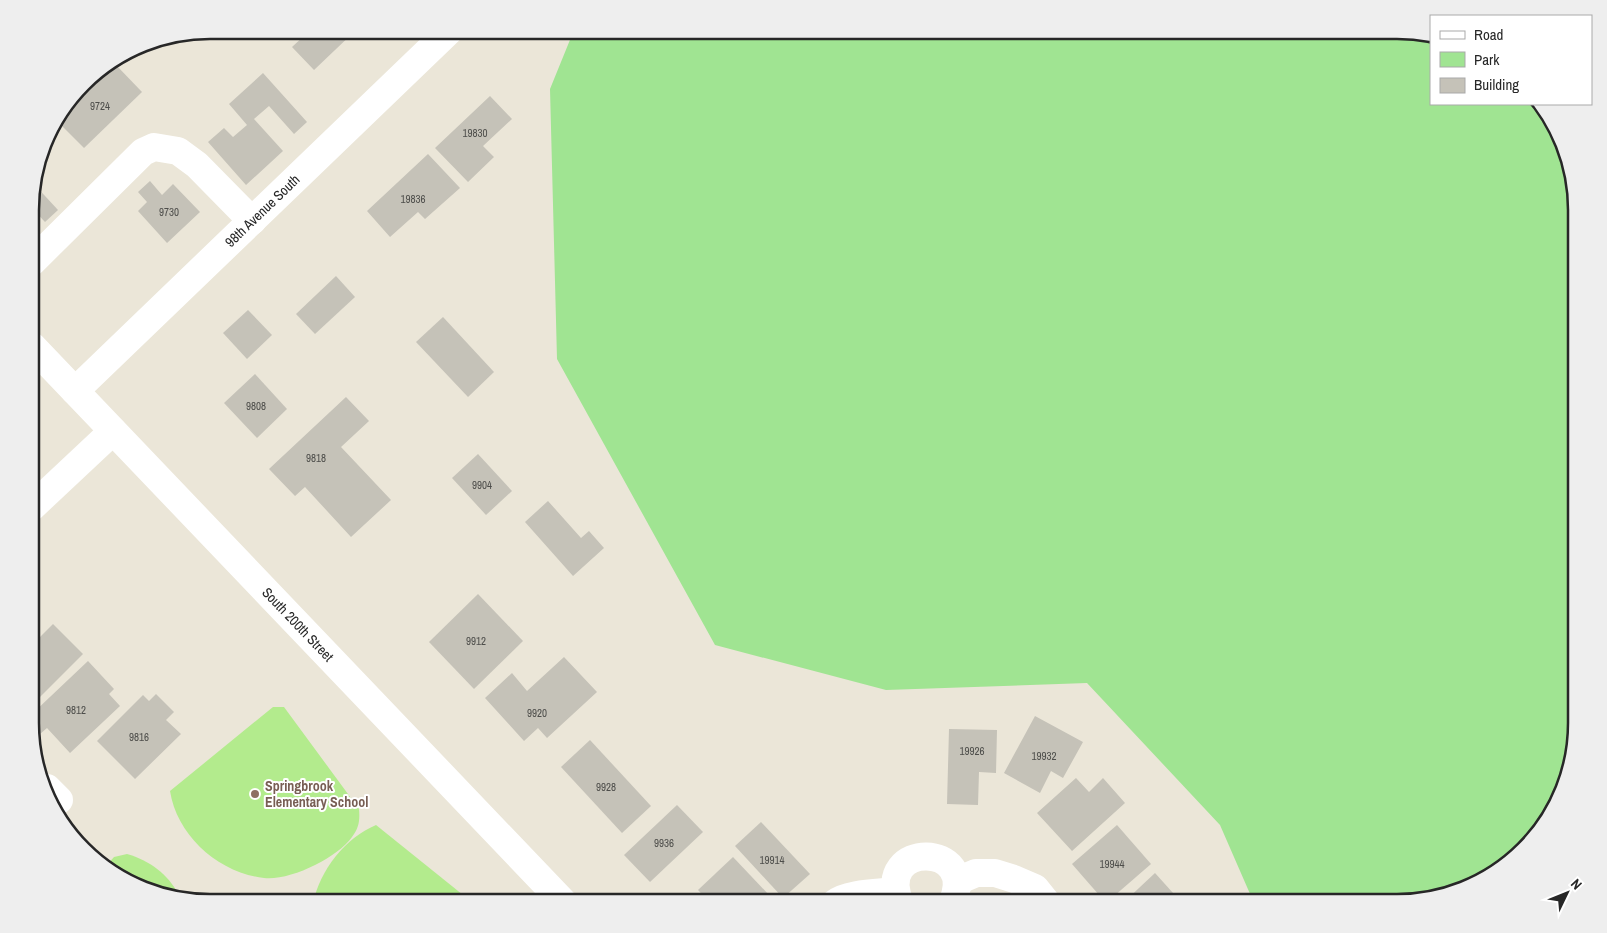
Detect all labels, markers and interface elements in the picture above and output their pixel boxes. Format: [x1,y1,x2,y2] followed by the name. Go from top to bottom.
[1430,15,1592,105] legend
[1474,24,1503,45] text: Road
[1474,49,1500,70] text: Park
[1474,74,1519,95] text: Building
[90,99,110,113] house number: 9724
[462,126,488,140] house number: 19830
[221,171,303,251] street label: 98th Avenue South
[400,192,426,206] house number: 19836
[159,205,179,219] house number: 9730
[246,399,266,413] house number: 9808
[306,451,326,465] house number: 9818
[472,478,492,492] house number: 9904
[258,584,338,665] street label: South 200th Street
[466,634,486,648] house number: 9912
[66,703,86,717] house number: 9812
[527,706,547,720] house number: 9920
[129,730,149,744] house number: 9816
[959,744,985,758] house number: 19926
[1031,749,1057,763] house number: 19932
[265,777,368,811] place label: Springbrook Elementary School
[596,780,616,794] house number: 9928
[249,788,261,800] marker: Springbrook Elementary School
[654,836,674,850] house number: 9936
[759,853,785,867] house number: 19914
[1099,857,1125,871] house number: 19944
[1542,868,1592,918] north arrow
[1567,875,1586,893] text: N

